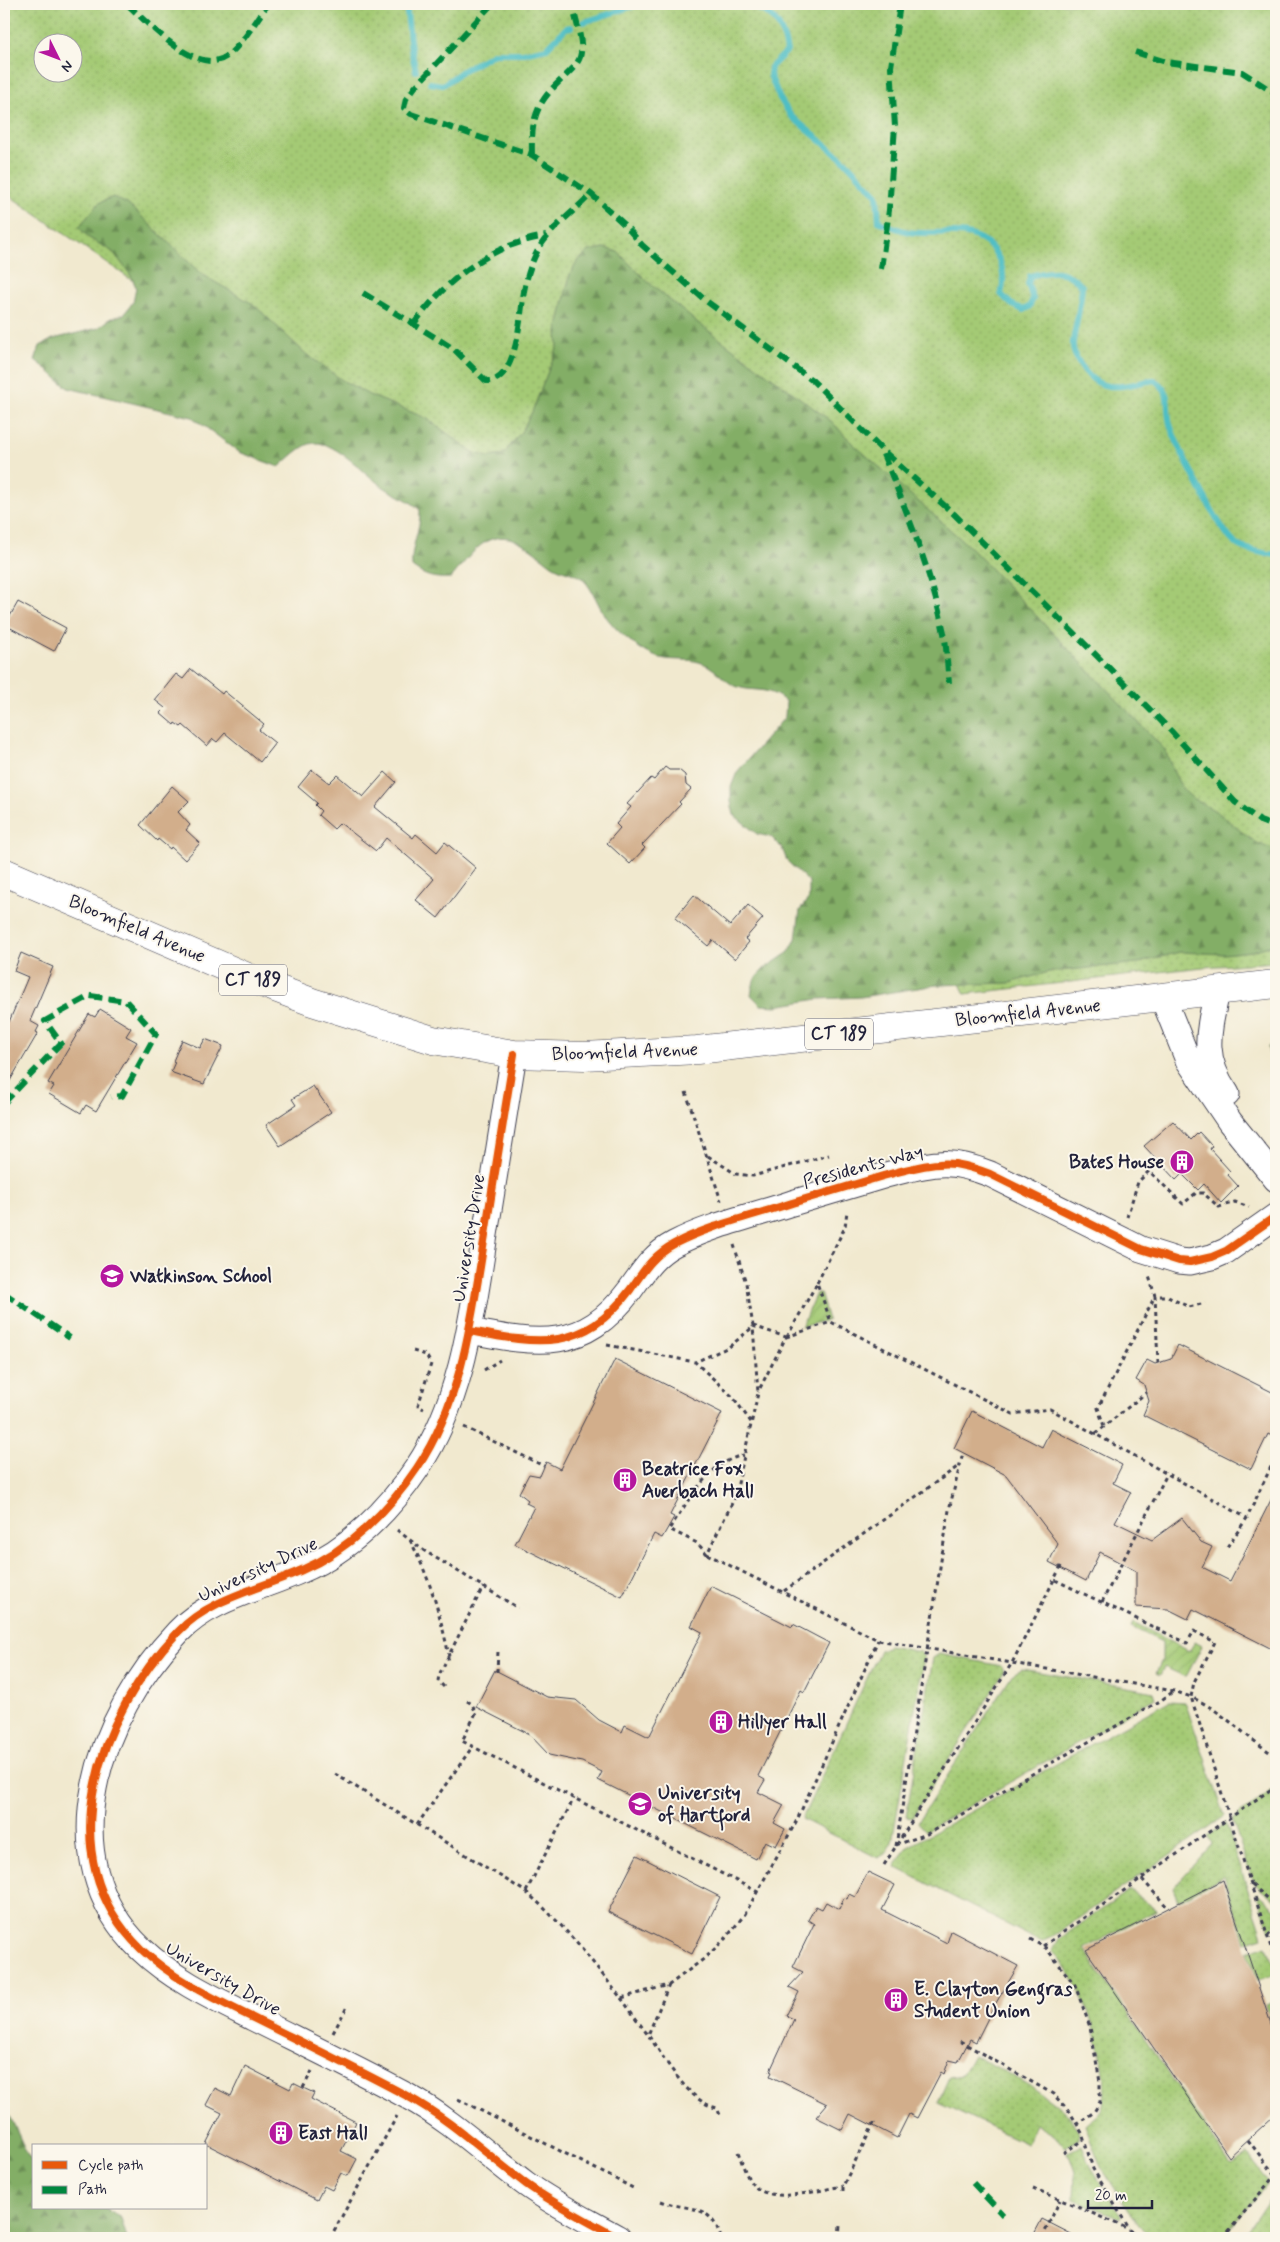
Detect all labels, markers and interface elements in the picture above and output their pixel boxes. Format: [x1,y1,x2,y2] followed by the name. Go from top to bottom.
[32,32,82,82] north arrow
[57,57,77,76] text: N
[65,889,209,969] street label: Bloomfield Avenue
[219,964,287,996] road number: CT 189
[954,993,1102,1033] street label: Bloomfield Avenue
[805,1019,873,1050] road number: CT 189
[551,1037,699,1067] street label: Bloomfield Avenue
[800,1139,926,1195] street label: Presidents Way
[1169,1149,1195,1175] building icon: Bates House
[1069,1150,1164,1175] place label: Bates House
[447,1172,491,1304] street label: University Drive
[99,1263,125,1289] school or university icon: Watkinson School
[129,1264,272,1289] place label: Watkinson School
[642,1457,754,1504] place label: Beatrice Fox Auerbach Hall
[612,1467,638,1493] building icon: Beatrice Fox Auerbach Hall
[194,1531,322,1609] street label: University Drive
[708,1709,734,1735] building icon: Hillyer Hall
[738,1710,827,1736] place label: Hillyer Hall
[658,1781,750,1831] place label: University of Hartford
[627,1791,653,1817] school or university icon: University of Hartford
[161,1936,285,2022] street label: University Drive
[914,1977,1073,2024] place label: E. Clayton Gengras Student Union
[883,1987,909,2013] building icon: E. Clayton Gengras Student Union
[268,2120,294,2146] building icon: East Hall
[298,2121,367,2146] place label: East Hall
[32,2144,208,2210] legend
[78,2156,143,2176] text: Cycle path
[1088,2177,1151,2209] scale bar
[78,2180,107,2200] text: Path
[1095,2186,1127,2206] text: 20 m

